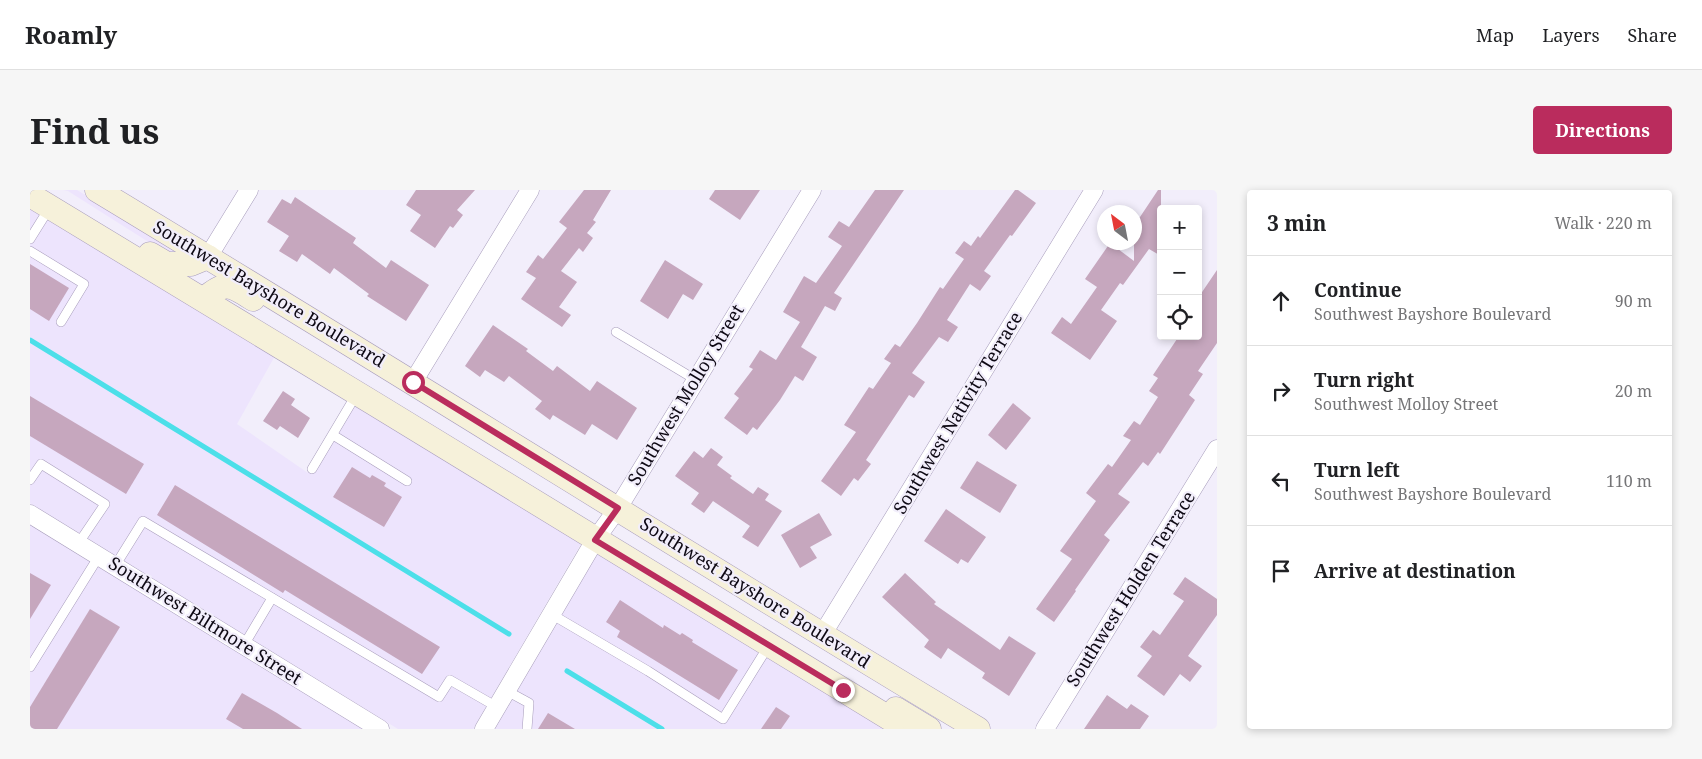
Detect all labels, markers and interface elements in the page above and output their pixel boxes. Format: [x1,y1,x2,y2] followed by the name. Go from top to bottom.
[25,18,117,51] text: Roamly
[1476,23,1514,47] text: Map
[1542,23,1600,47] text: Layers
[1628,23,1677,47] text: Share
[1533,106,1672,154] button: Directions
[30,107,159,154] text: Find us
[1097,205,1142,250] north arrow
[1157,205,1202,340] map controls
[1157,205,1202,250] button: +
[1267,209,1326,237] text: 3 min
[1555,212,1652,234] text: Walk · 220 m
[149,214,390,372] street label: Southwest Bayshore Boulevard
[1157,250,1202,295] button: −
[1314,277,1402,303] text: Continue
[1267,287,1295,315] icon: ahead
[1615,290,1652,312] text: 90 m
[1157,295,1202,340] button: locate
[622,300,749,489] street label: Southwest Molloy Street
[1314,303,1551,325] text: Southwest Bayshore Boulevard
[887,307,1027,518] street label: Southwest Nativity Terrace
[1314,367,1414,393] text: Turn right
[402,371,425,394] route start
[1267,377,1295,405] icon: right
[1615,380,1652,402] text: 20 m
[1314,393,1498,415] text: Southwest Molloy Street
[1314,457,1400,483] text: Turn left
[1267,467,1295,495] icon: left
[1606,470,1652,492] text: 110 m
[1314,483,1551,505] text: Southwest Bayshore Boulevard
[1060,486,1200,691] street label: Southwest Holden Terrace
[636,511,875,673] street label: Southwest Bayshore Boulevard
[104,551,307,690] street label: Southwest Biltmore Street
[1267,557,1295,585] icon: arrive
[1314,558,1516,584] text: Arrive at destination
[832,679,855,702] route end

